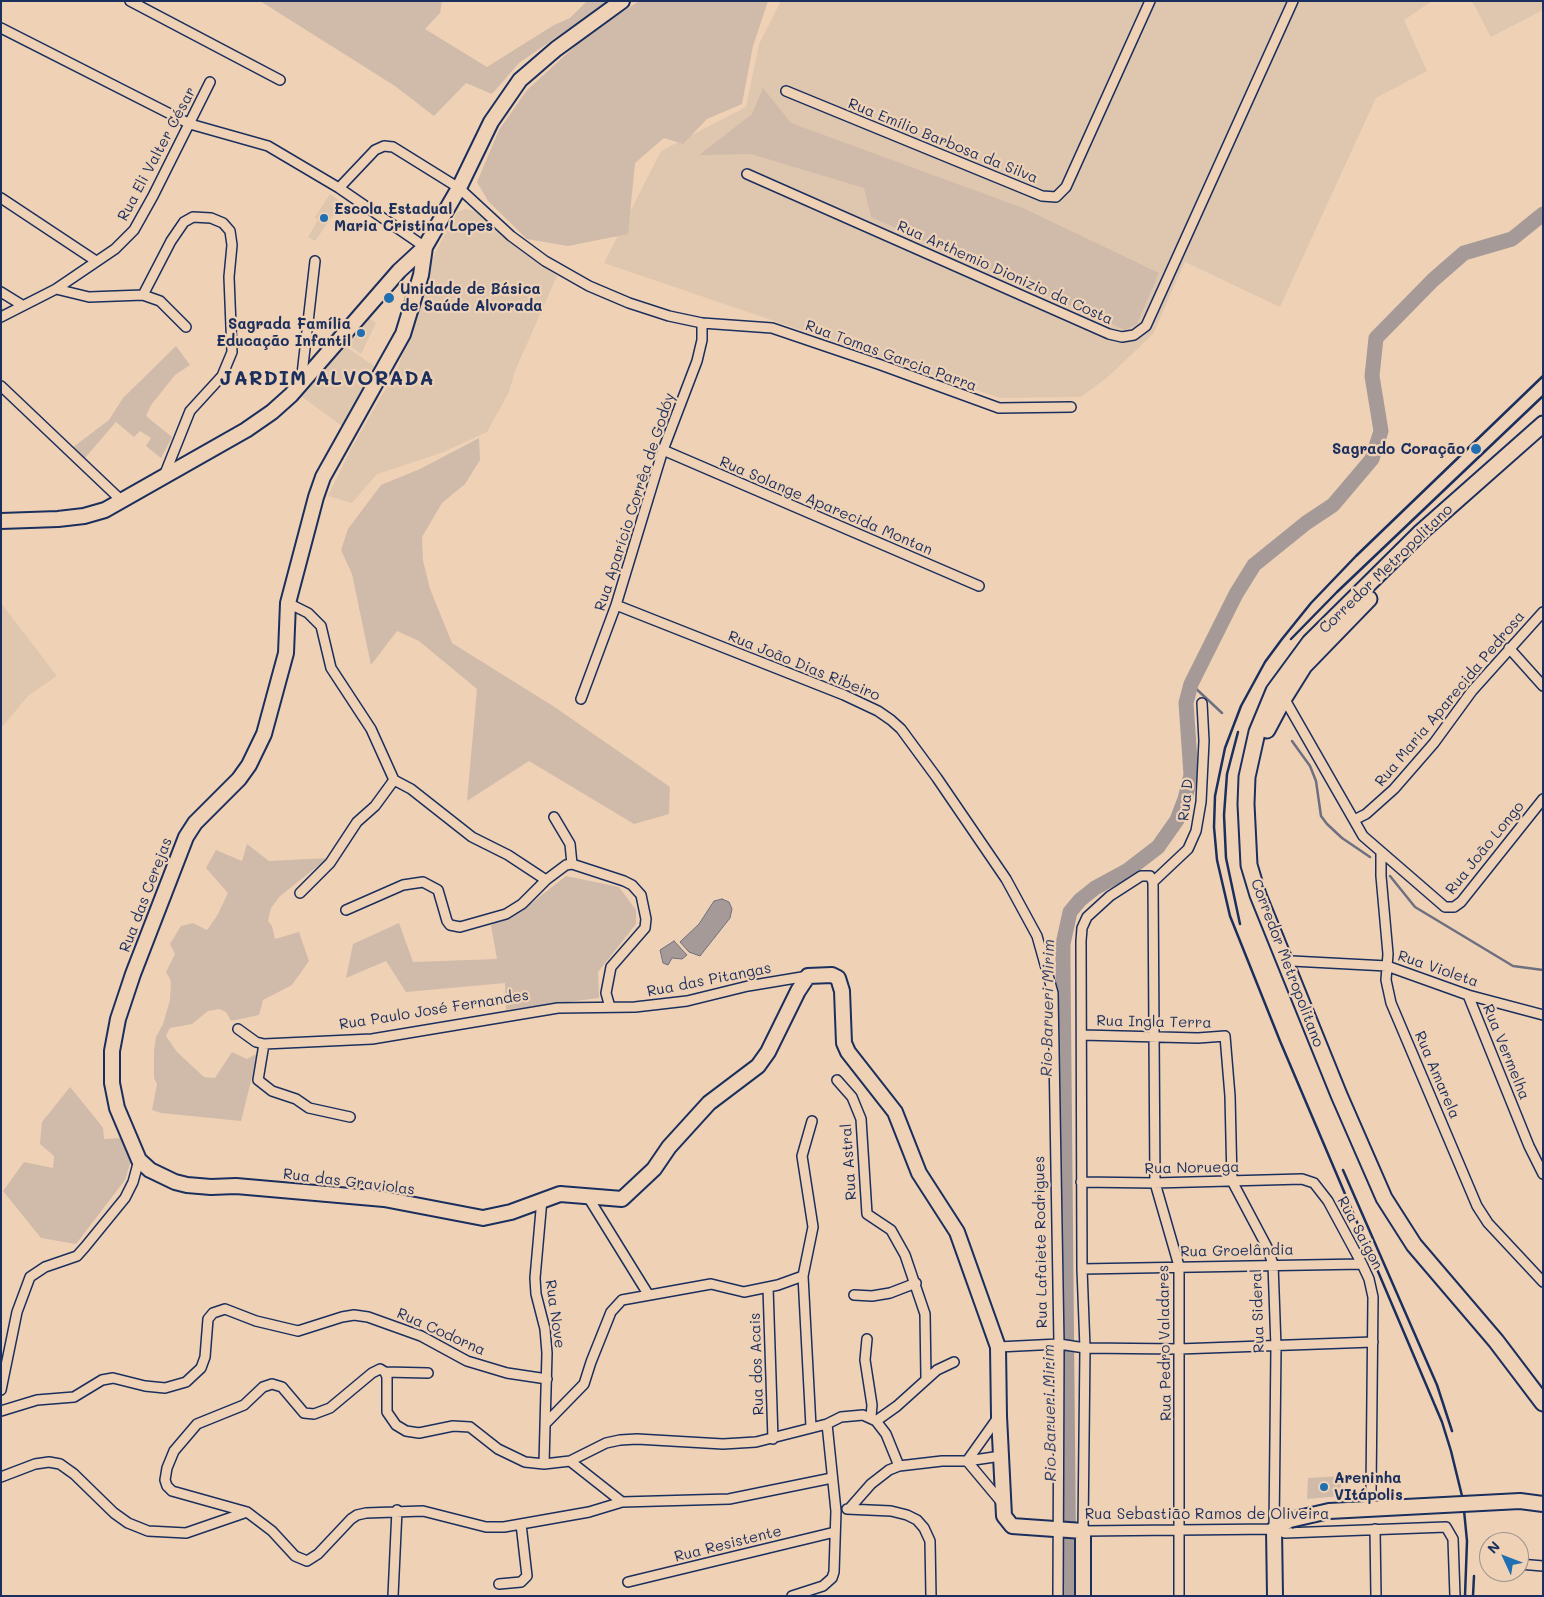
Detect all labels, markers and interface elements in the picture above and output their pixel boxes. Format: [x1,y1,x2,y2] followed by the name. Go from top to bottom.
[114,84,200,224] street label: Rua Eli Valter César
[845,95,1041,187] street label: Rua Emílio Barbosa da Silva
[334,200,493,235] place label: Escola Estadual Maria Cristina Lopes
[318,212,330,224] marker: Escola Estadual Maria Cristina Lopes
[894,217,1116,329] street label: Rua Arthemio Dionizio da Costa
[400,280,542,315] place label: Unidade de Básica de Saúde Alvorada
[382,291,396,305] marker: Unidade de Básica de Saúde Alvorada
[216,315,351,350] place label: Sagrada Família Educação Infantil
[803,317,979,395] street label: Rua Tomas Garcia Parra
[355,327,367,339] marker: Sagrada Família Educação Infantil
[218,367,436,391] district label: JARDIM ALVORADA
[591,391,679,613] street label: Rua Aparício Corrêa de Godóy
[1332,440,1465,458] place label: Sagrado Coração
[1469,442,1483,456] marker: Sagrado Coração
[717,453,935,559] street label: Rua Solange Aparecida Montan
[1316,500,1456,638] street label: Corredor Metropolitano
[1371,608,1529,790] street label: Rua Maria Aparecida Pedrosa
[725,627,883,705] street label: Rua João Dias Ribeiro
[1175,778,1197,822] street label: Rua D
[1442,798,1528,898] street label: Rua João Longo
[116,835,176,955] street label: Rua das Cerejas
[1247,876,1327,1050] street label: Corredor Metropolitano
[1037,939,1059,1077] water label: Rio Barueri Mirim
[1395,947,1481,991] street label: Rua Violeta
[645,959,773,1001] street label: Rua das Pitangas
[338,986,530,1034] street label: Rua Paulo José Fernandes
[1479,1002,1533,1102] street label: Rua Vermelha
[1096,1012,1212,1032] street label: Rua Ingla Terra
[1410,1028,1464,1122] street label: Rua Amarela
[837,1123,861,1201] street label: Rua Astral
[1030,1156,1052,1328] street label: Rua Lafaiete Rodrigues
[1144,1158,1240,1178] street label: Rua Noruega
[282,1165,416,1199] street label: Rua das Graviolas
[1333,1193,1387,1273] street label: Rua Saigon
[1180,1241,1294,1261] street label: Rua Groelândia
[1155,1265,1175,1421] street label: Rua Pedro Valadares
[1248,1268,1268,1354] street label: Rua Sideral
[541,1279,569,1349] street label: Rua Nove
[394,1304,488,1360] street label: Rua Codorna
[746,1312,768,1416] street label: Rua dos Acais
[1039,1344,1061,1482] water label: Rio Barueri Mirim
[1334,1469,1403,1504] place label: Areninha VItápolis
[1318,1481,1330,1493] marker: Areninha VItápolis
[1085,1505,1329,1523] street label: Rua Sebastião Ramos de Oliveira
[672,1522,784,1566] street label: Rua Resistente
[1479,1532,1529,1582] north arrow
[1483,1537,1504,1557] text: N

